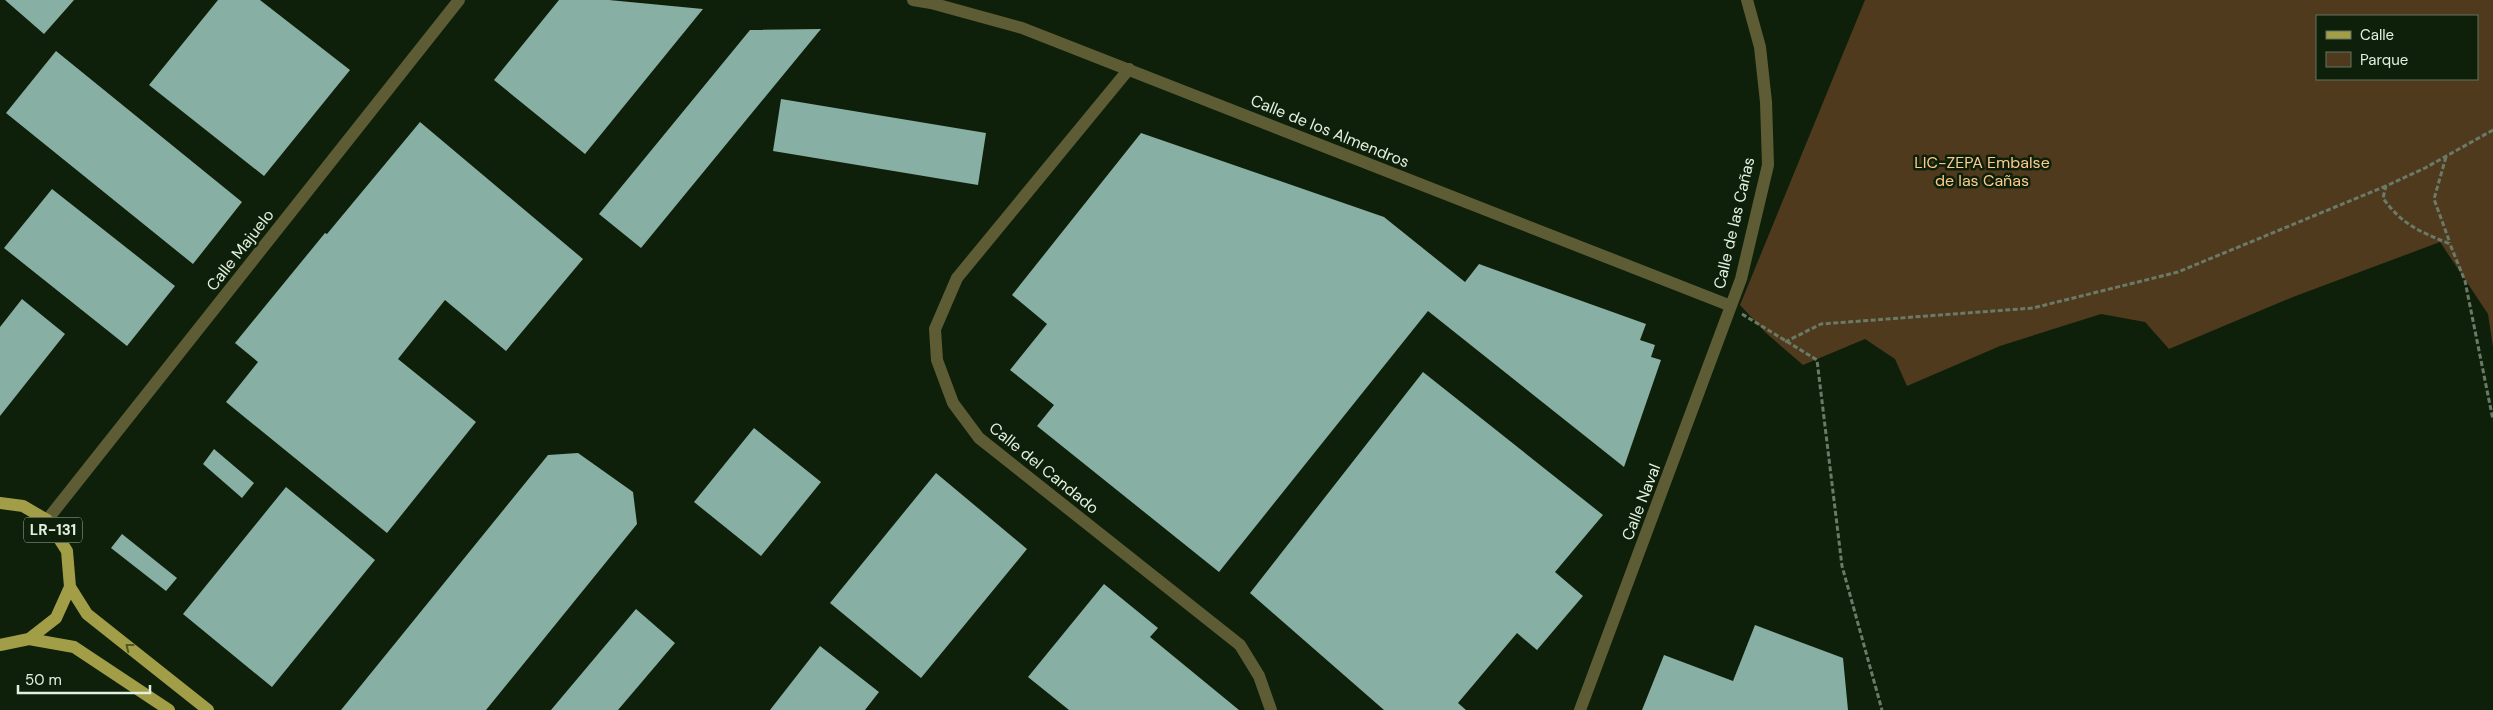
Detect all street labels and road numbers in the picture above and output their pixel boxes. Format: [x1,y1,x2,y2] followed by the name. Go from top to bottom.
[1248,90,1412,172] street label: Calle de los Almendros
[1709,155,1759,291] street label: Calle de las Cañas
[202,205,278,295] street label: Calle Majuelo
[985,417,1103,519] street label: Calle del Candado
[1617,461,1665,543] street label: Calle Naval
[24,518,82,542] road number: LR-131

